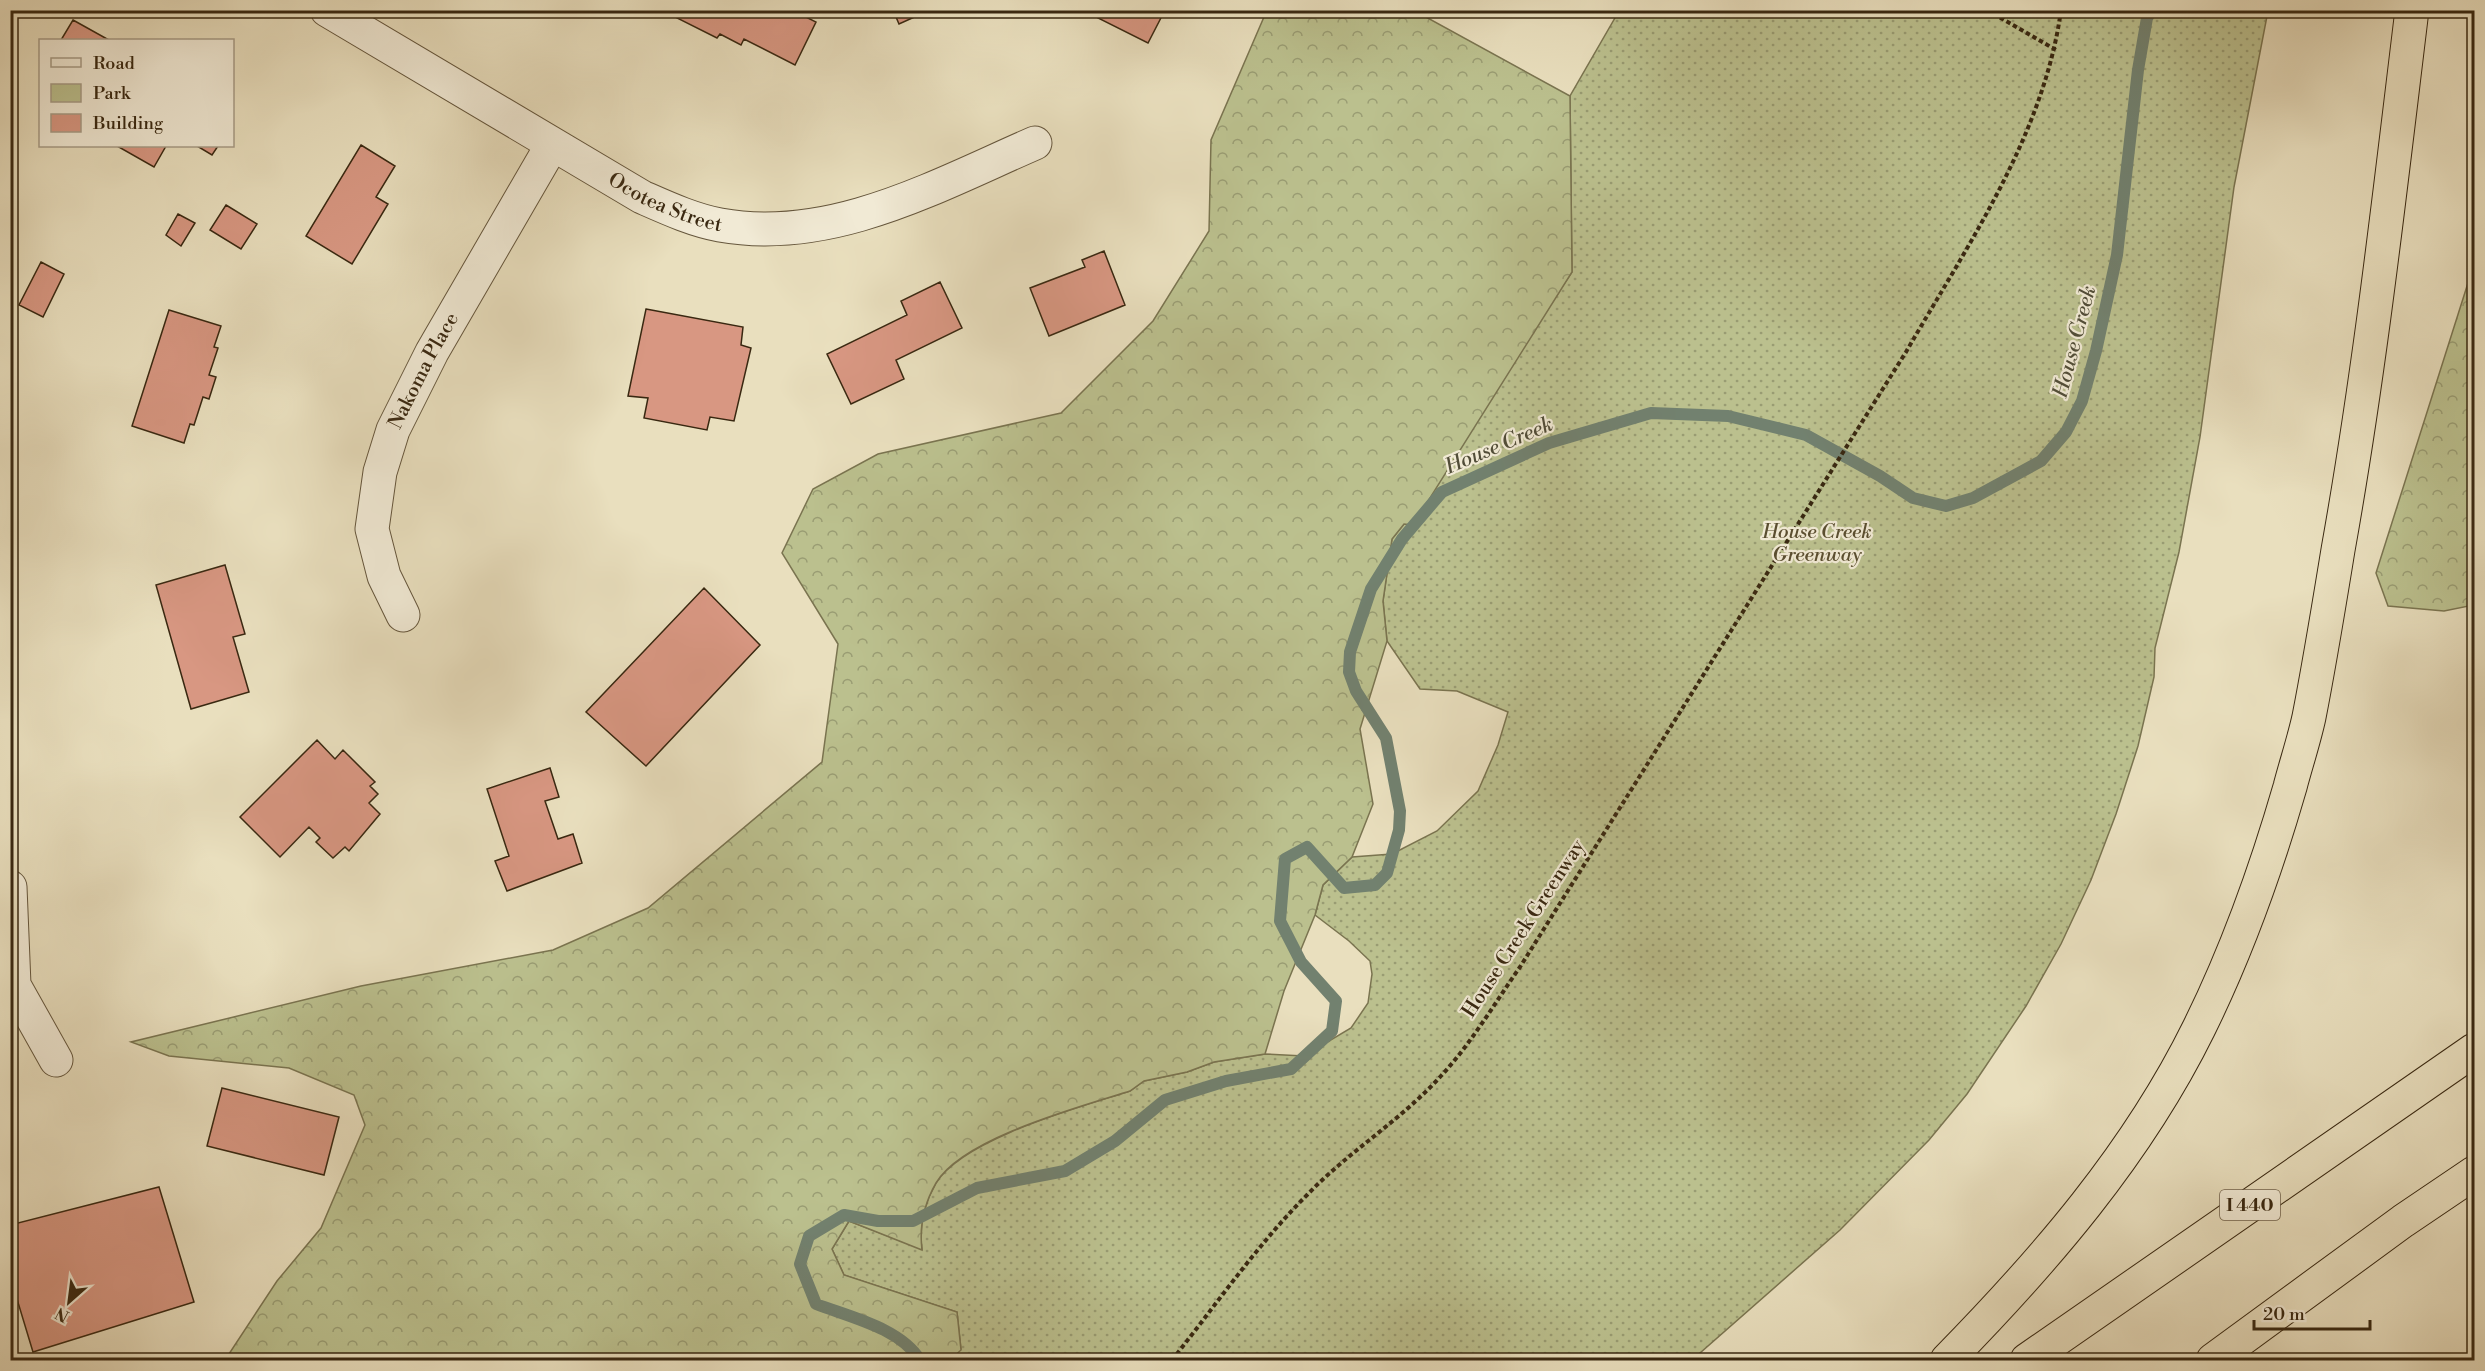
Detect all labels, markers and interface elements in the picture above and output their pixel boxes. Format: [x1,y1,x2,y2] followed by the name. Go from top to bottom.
[39,39,234,147] legend
[93,52,136,75] text: Road
[93,82,132,105] text: Park
[92,112,164,135] text: Building
[603,167,724,238] street label: Ocotea Street
[2047,283,2102,402] water label: House Creek
[383,308,465,433] street label: Nakoma Place
[1440,412,1557,481] water label: House Creek
[1761,520,1872,568] park label: House Creek Greenway
[1457,835,1591,1023] street label: House Creek Greenway
[2220,1190,2280,1220] road number: I 440
[39,1272,99,1332] north arrow
[2254,1293,2370,1331] scale bar
[52,1302,73,1326] text: N
[2263,1303,2305,1326] text: 20 m

